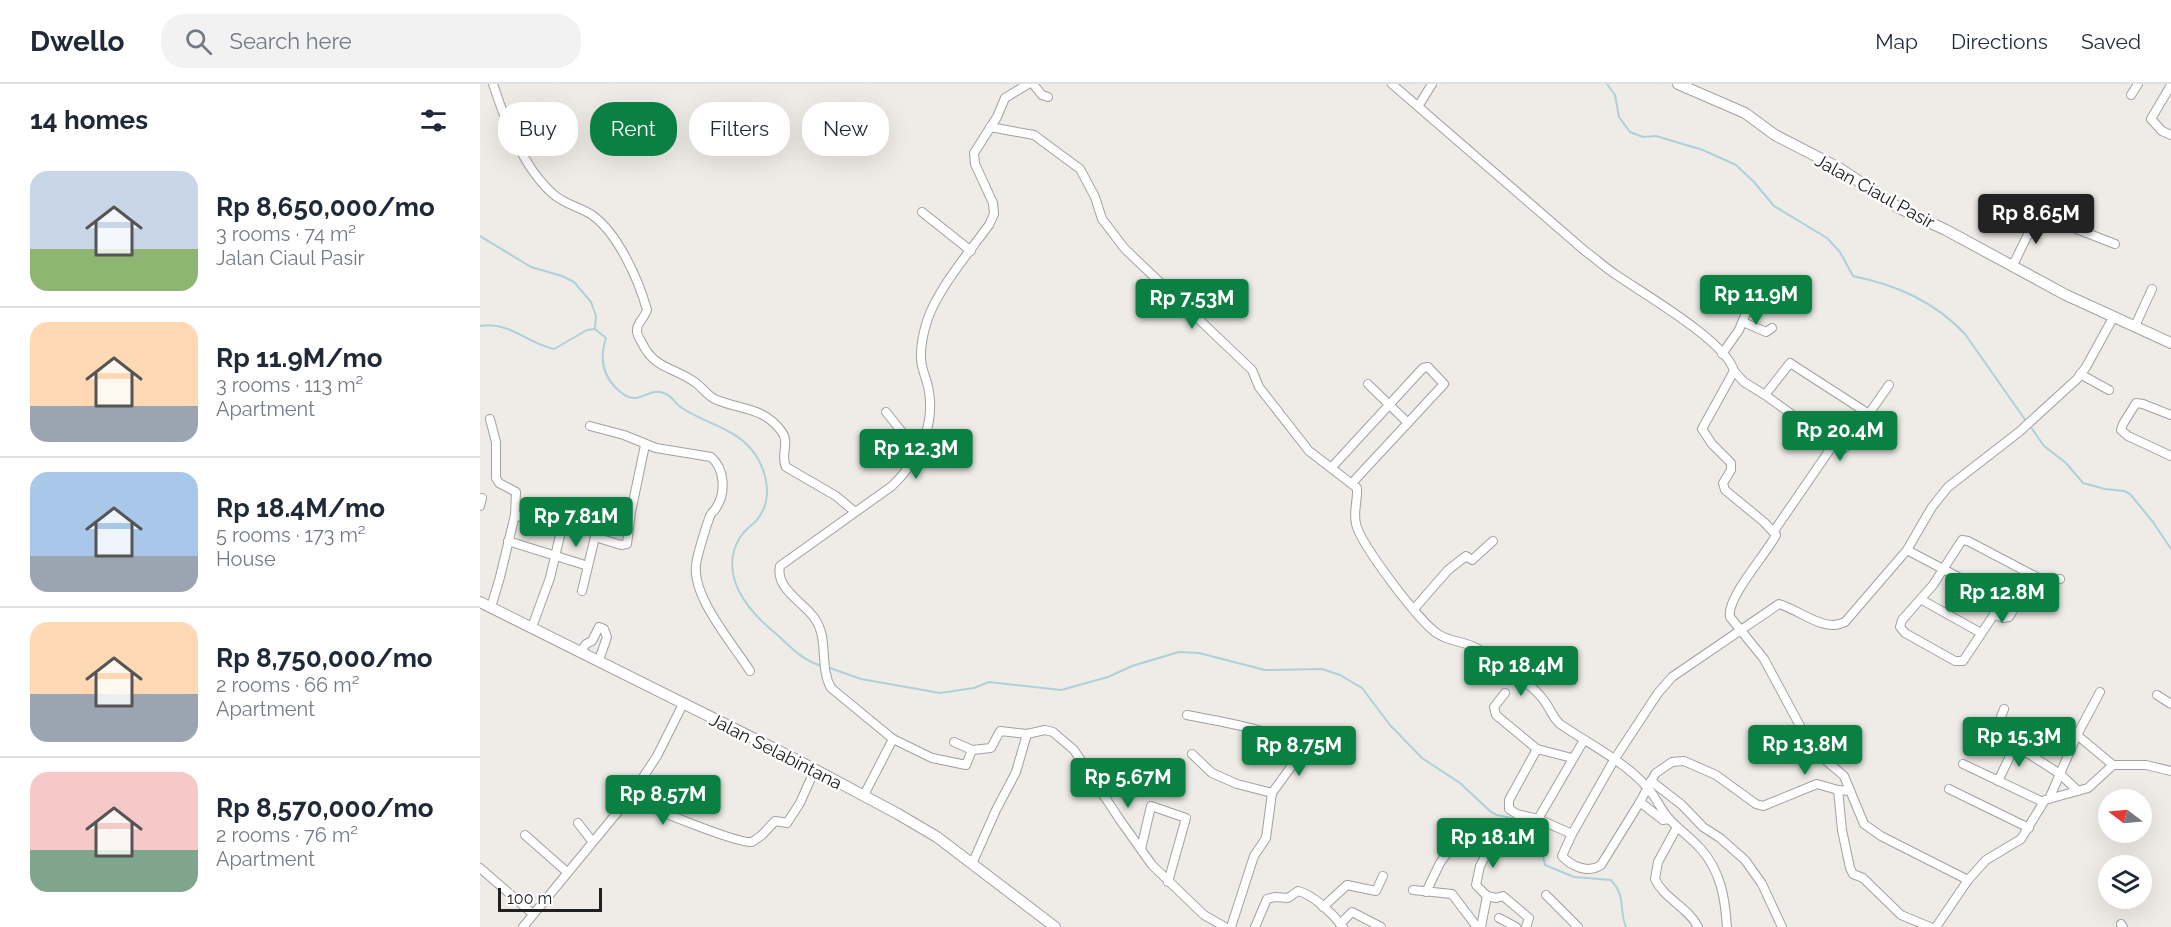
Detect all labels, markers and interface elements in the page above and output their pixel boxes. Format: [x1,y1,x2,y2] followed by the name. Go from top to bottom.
[161,14,581,68] search box
[30,25,125,58] text: Dwello
[182,25,215,58] icon: search
[230,28,352,54] text: Search here
[1875,29,1918,54] text: Map
[1951,29,2048,54] text: Directions
[2081,29,2141,54] text: Saved
[498,102,578,156] chip: Buy
[590,102,677,156] chip: Rent
[689,102,790,156] chip: Filters
[802,102,889,156] chip: New
[417,104,450,137] icon: filters
[30,105,148,135] text: 14 homes
[1811,149,1939,233] street label: Jalan Ciaul Pasir
[216,192,435,222] text: Rp 8,650,000/mo
[1974,194,2098,245] pin: Rp 8.65M
[78,195,150,267] icon: home
[1992,201,2080,225] text: Rp 8.65M
[216,222,356,246] text: 3 rooms · 74 m²
[216,246,365,270] text: Jalan Ciaul Pasir
[1694,275,1818,326] pin: Rp 11.9M
[1130,279,1254,330] pin: Rp 7.53M
[1714,282,1798,306] text: Rp 11.9M
[1150,286,1234,310] text: Rp 7.53M
[216,343,383,373] text: Rp 11.9M/mo
[78,346,150,418] icon: home
[216,373,363,397] text: 3 rooms · 113 m²
[216,397,315,421] text: Apartment
[1778,411,1902,462] pin: Rp 20.4M
[1796,418,1884,442] text: Rp 20.4M
[854,429,978,480] pin: Rp 12.3M
[874,436,958,460] text: Rp 12.3M
[216,493,385,523] text: Rp 18.4M/mo
[78,496,150,568] icon: home
[514,497,638,548] pin: Rp 7.81M
[534,504,618,528] text: Rp 7.81M
[216,523,366,547] text: 5 rooms · 173 m²
[216,547,276,571] text: House
[1940,573,2064,624] pin: Rp 12.8M
[1959,580,2045,604] text: Rp 12.8M
[216,643,433,673] text: Rp 8,750,000/mo
[78,646,150,718] icon: home
[1459,646,1583,697] pin: Rp 18.4M
[1478,653,1564,677] text: Rp 18.4M
[216,673,359,697] text: 2 rooms · 66 m²
[216,697,315,721] text: Apartment
[706,709,846,793] street label: Jalan Selabintana
[1957,717,2081,768] pin: Rp 15.3M
[1977,724,2061,748] text: Rp 15.3M
[1743,725,1867,776] pin: Rp 13.8M
[1237,726,1361,777] pin: Rp 8.75M
[1762,732,1848,756] text: Rp 13.8M
[1256,733,1342,757] text: Rp 8.75M
[1066,758,1190,809] pin: Rp 5.67M
[1085,765,1171,789] text: Rp 5.67M
[601,775,725,826] pin: Rp 8.57M
[620,782,706,806] text: Rp 8.57M
[2098,789,2152,843] north arrow
[2098,789,2152,909] map controls
[216,793,434,823] text: Rp 8,570,000/mo
[78,796,150,868] icon: home
[1431,818,1555,869] pin: Rp 18.1M
[216,823,358,847] text: 2 rooms · 76 m²
[1451,825,1535,849] text: Rp 18.1M
[216,847,315,871] text: Apartment
[2098,855,2152,909] button: layers
[498,885,602,912] scale bar
[507,889,552,908] text: 100 m

